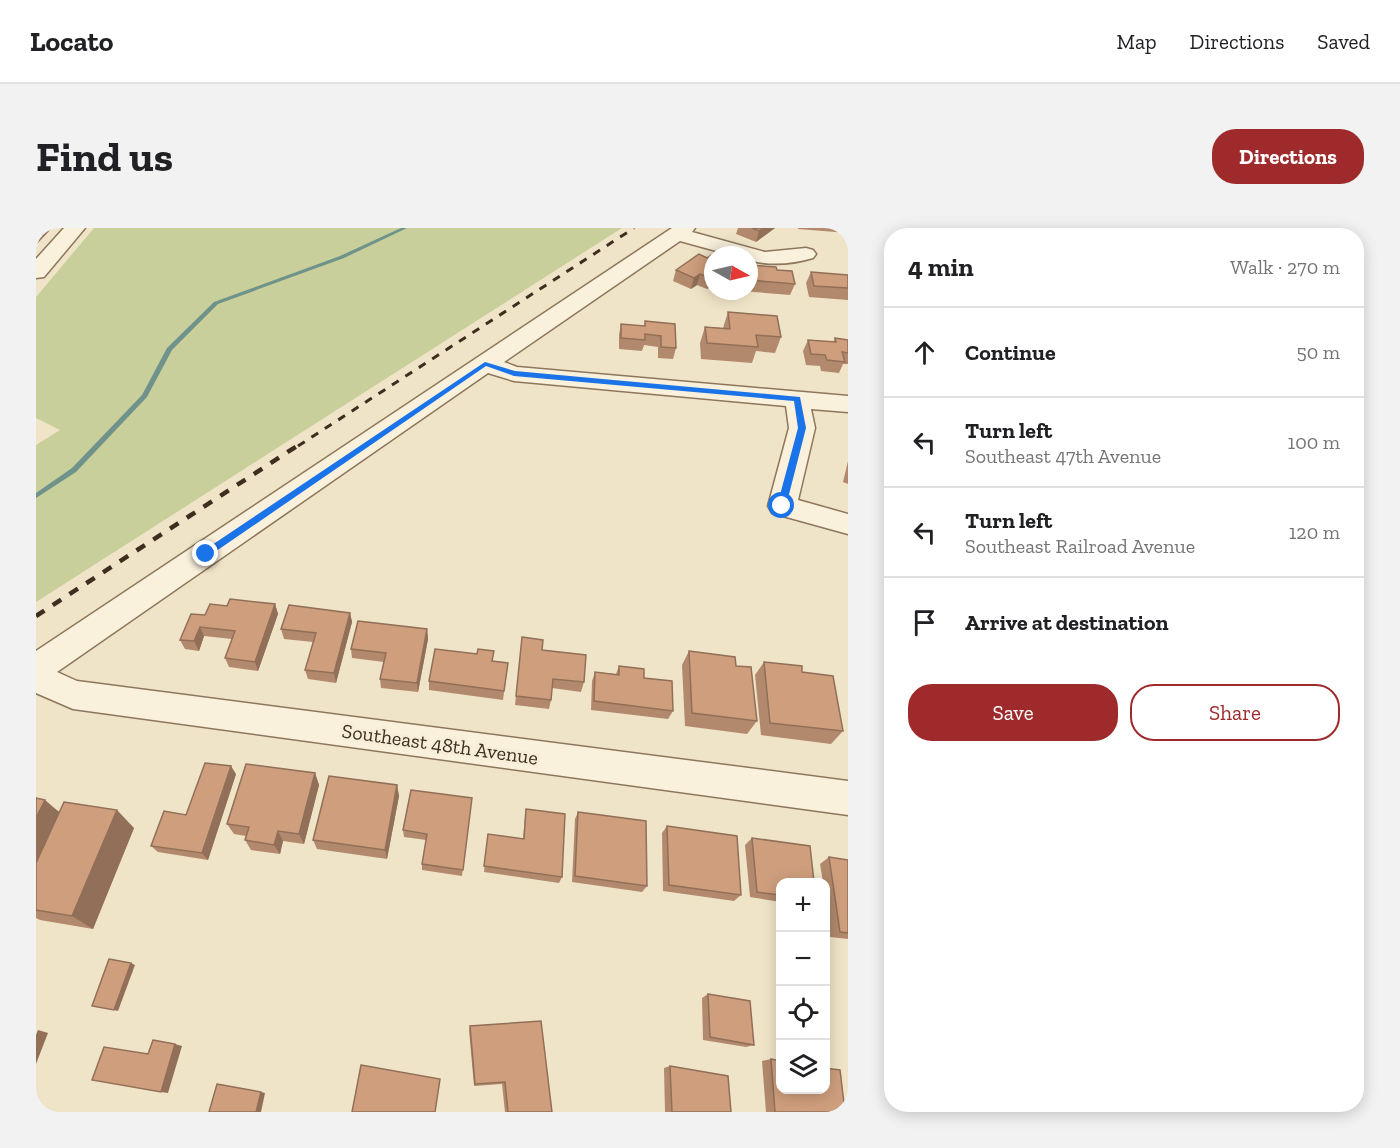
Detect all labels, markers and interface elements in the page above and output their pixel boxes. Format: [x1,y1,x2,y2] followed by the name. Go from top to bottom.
[30,25,113,58] text: Locato
[1117,29,1157,54] text: Map
[1190,29,1284,54] text: Directions
[1317,29,1370,54] text: Saved
[1212,129,1364,184] button: Directions
[36,131,173,182] text: Find us
[704,246,758,300] north arrow
[908,251,974,283] text: 4 min
[1230,255,1340,279] text: Walk · 270 m
[908,336,941,369] icon: ahead
[965,339,1056,366] text: Continue
[1296,340,1340,364] text: 50 m
[965,417,1052,444] text: Turn left
[908,426,941,459] icon: left
[1287,430,1340,454] text: 100 m
[965,444,1161,468] text: Southeast 47th Avenue
[768,492,794,518] route start
[965,507,1052,534] text: Turn left
[908,516,941,549] icon: left
[1289,520,1340,544] text: 120 m
[965,534,1195,558] text: Southeast Railroad Avenue
[192,540,218,566] route end
[908,606,941,639] icon: arrive
[965,609,1168,636] text: Arrive at destination
[908,684,1118,741] button: Save
[1130,684,1340,741] button: Share
[340,718,540,770] street label: Southeast 48th Avenue
[776,878,830,1094] map controls
[776,878,830,932] button: +
[776,932,830,986] button: −
[776,986,830,1040] button: locate
[776,1040,830,1094] button: layers

